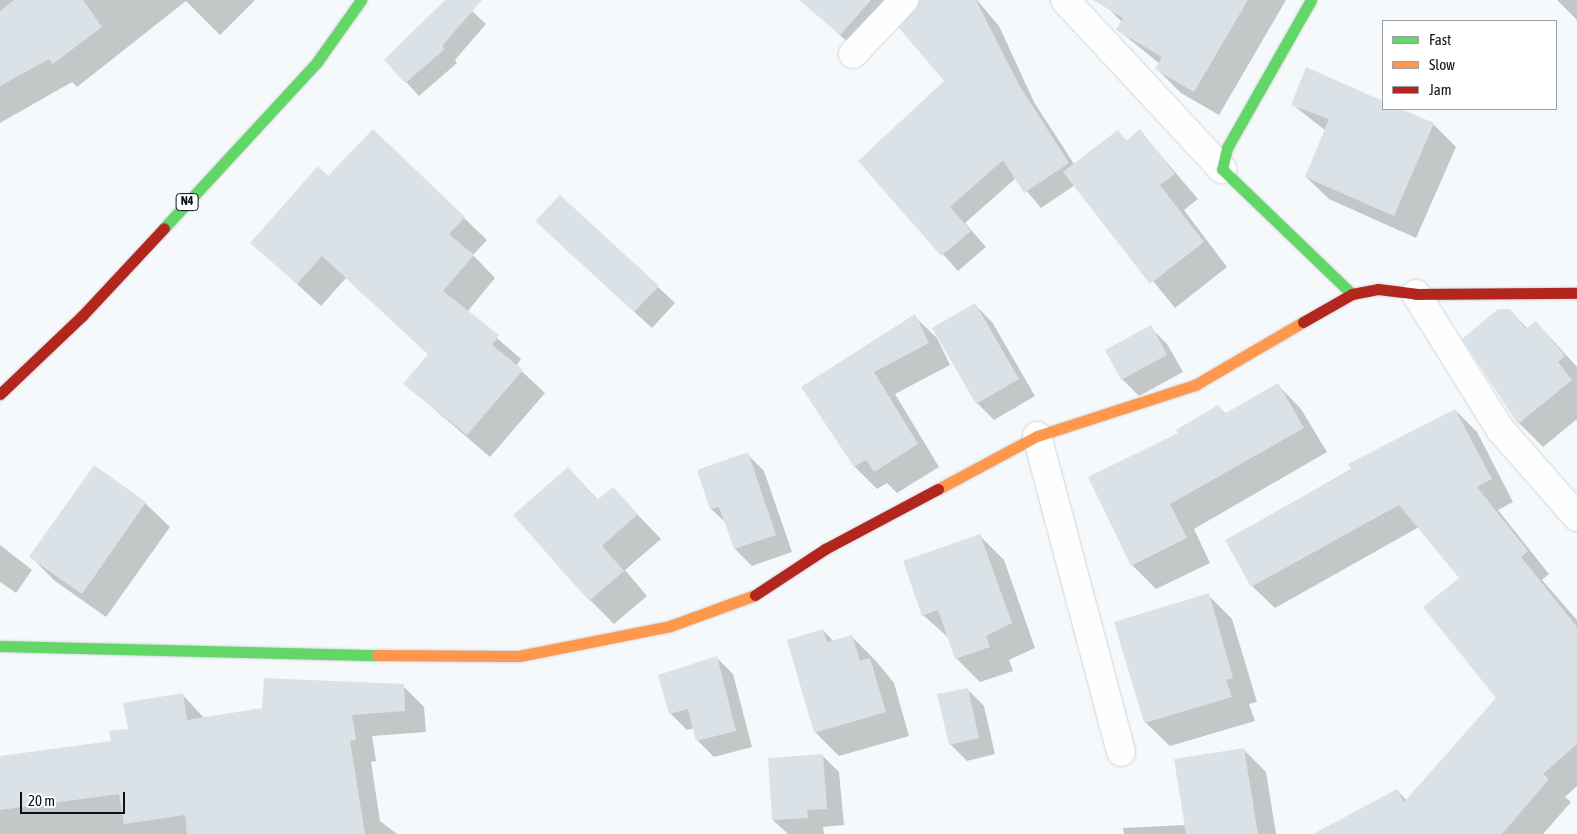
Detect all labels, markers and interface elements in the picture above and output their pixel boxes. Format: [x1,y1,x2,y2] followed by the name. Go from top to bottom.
[1382,20,1557,110] legend
[1429,31,1451,48] text: Fast
[1429,56,1455,73] text: Slow
[1429,81,1452,98] text: Jam
[174,192,200,212] road number: N4
[22,782,128,814] scale bar
[28,792,55,809] text: 20 m

